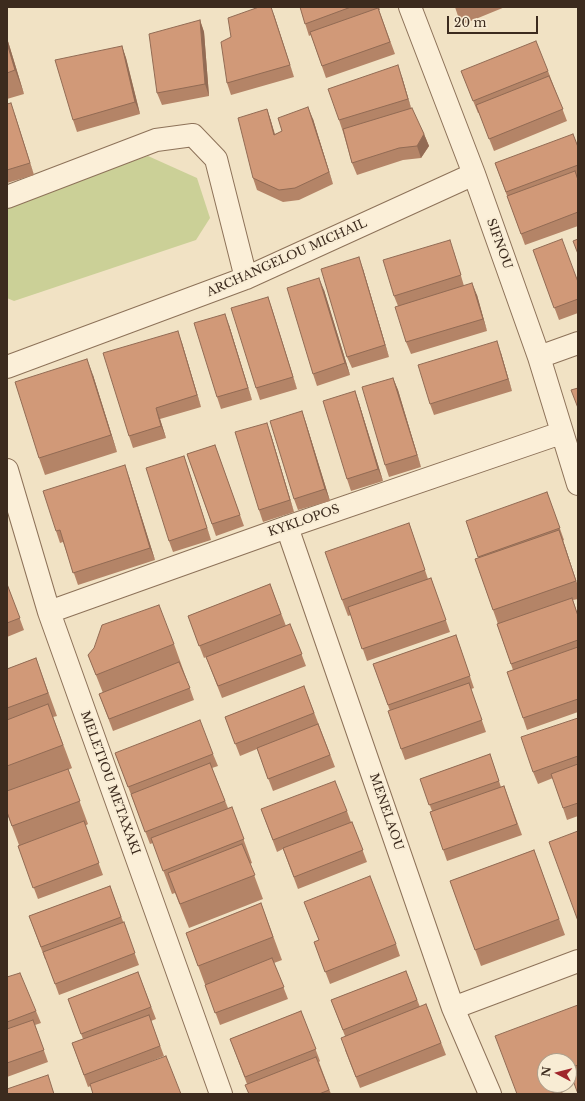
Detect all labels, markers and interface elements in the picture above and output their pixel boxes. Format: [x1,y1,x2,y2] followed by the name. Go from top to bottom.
[449,8,540,34] scale bar
[454,15,486,30] text: 20 m
[205,216,369,300] street label: ARCHANGELOU MICHAIL
[483,217,515,271] street label: SIFNOU
[266,502,342,540] street label: KYKLOPOS
[77,709,143,857] street label: MELETIOU METAXAKI
[366,772,406,852] street label: MENELAOU
[537,1053,577,1093] north arrow
[539,1066,554,1078] text: N

